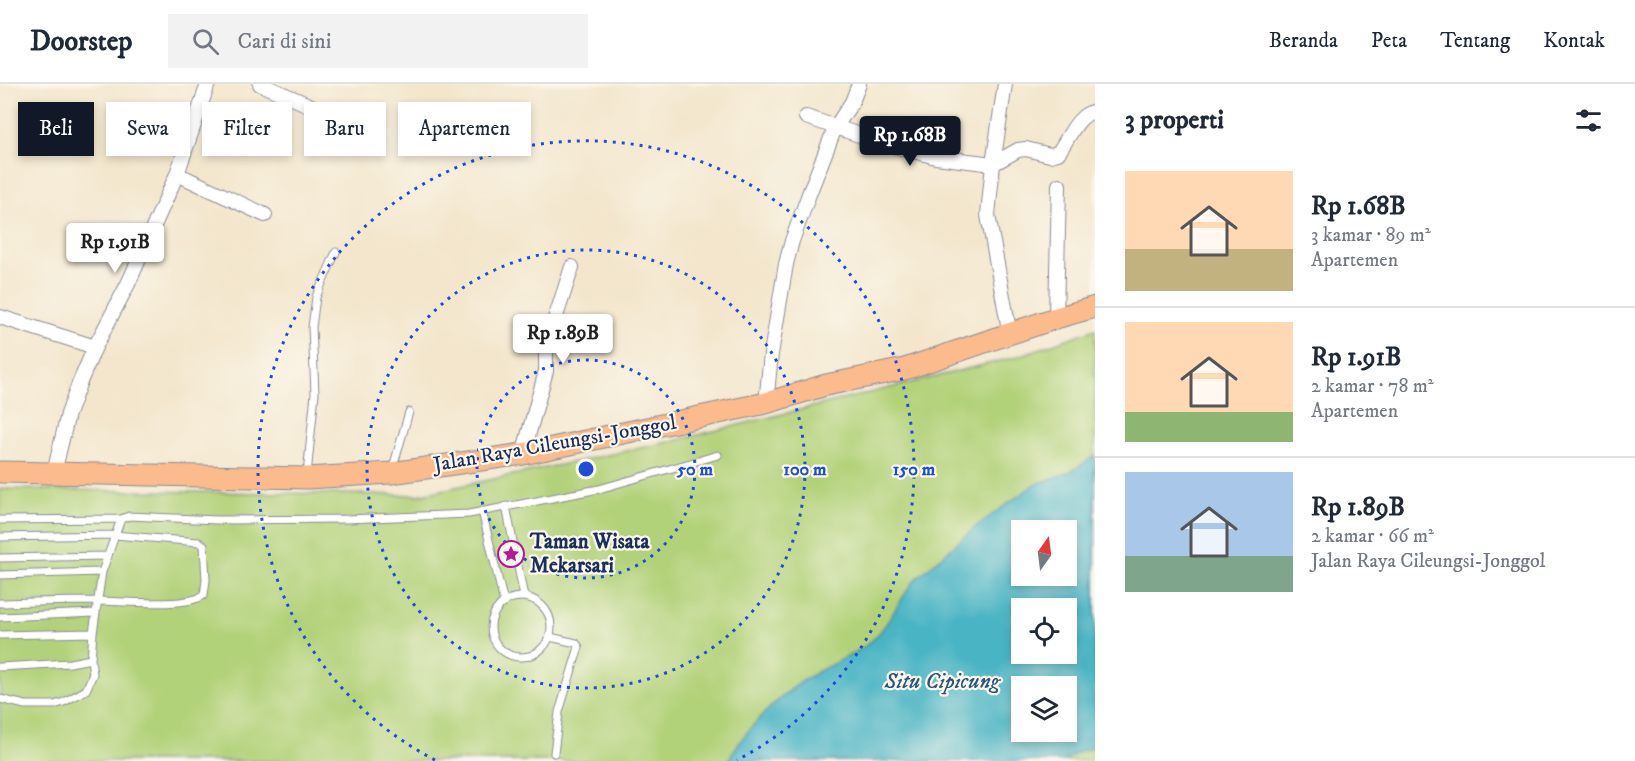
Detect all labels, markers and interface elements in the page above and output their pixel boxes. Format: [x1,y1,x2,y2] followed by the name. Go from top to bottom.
[168,14,588,68] search box
[30,24,132,59] text: Doorstep
[189,25,222,58] icon: search
[237,28,332,55] text: Cari di sini
[1269,28,1338,54] text: Beranda
[1371,28,1407,54] text: Peta
[1440,28,1510,54] text: Tentang
[1543,28,1605,54] text: Kontak
[18,102,94,156] chip: Beli
[106,102,190,156] chip: Sewa
[202,102,292,156] chip: Filter
[304,102,386,156] chip: Baru
[398,102,531,156] chip: Apartemen
[1125,104,1224,137] text: 3 properti
[1572,104,1605,137] icon: filters
[848,116,972,167] pin: Rp 1.68B
[874,123,946,148] text: Rp 1.68B
[1311,190,1406,223] text: Rp 1.68B
[1173,195,1245,267] icon: home
[53,223,177,274] pin: Rp 1.91B
[1311,223,1431,248] text: 3 kamar · 89 m²
[80,230,150,255] text: Rp 1.91B
[1311,248,1398,273] text: Apartemen
[501,314,625,365] pin: Rp 1.89B
[527,321,599,346] text: Rp 1.89B
[1311,341,1401,374] text: Rp 1.91B
[1173,346,1245,418] icon: home
[1311,374,1434,399] text: 2 kamar · 78 m²
[1311,399,1398,424] text: Apartemen
[430,410,679,479] street label: Jalan Raya Cileungsi-Jonggol
[576,459,596,479] centre of rings
[676,459,713,481] text: 50 m
[783,459,827,481] text: 100 m
[893,459,936,481] text: 150 m
[1311,491,1405,524] text: Rp 1.89B
[1173,496,1245,568] icon: home
[1011,520,1077,586] north arrow
[1011,520,1077,742] map controls
[1311,524,1434,549] text: 2 kamar · 66 m²
[529,529,650,579] place label: Taman Wisata Mekarsari
[496,539,526,569] place icon: Taman Wisata Mekarsari
[1311,549,1546,574] text: Jalan Raya Cileungsi-Jonggol
[1011,598,1077,664] button: locate
[883,668,1002,695] water label: Situ Cipicung
[1011,676,1077,742] button: layers

